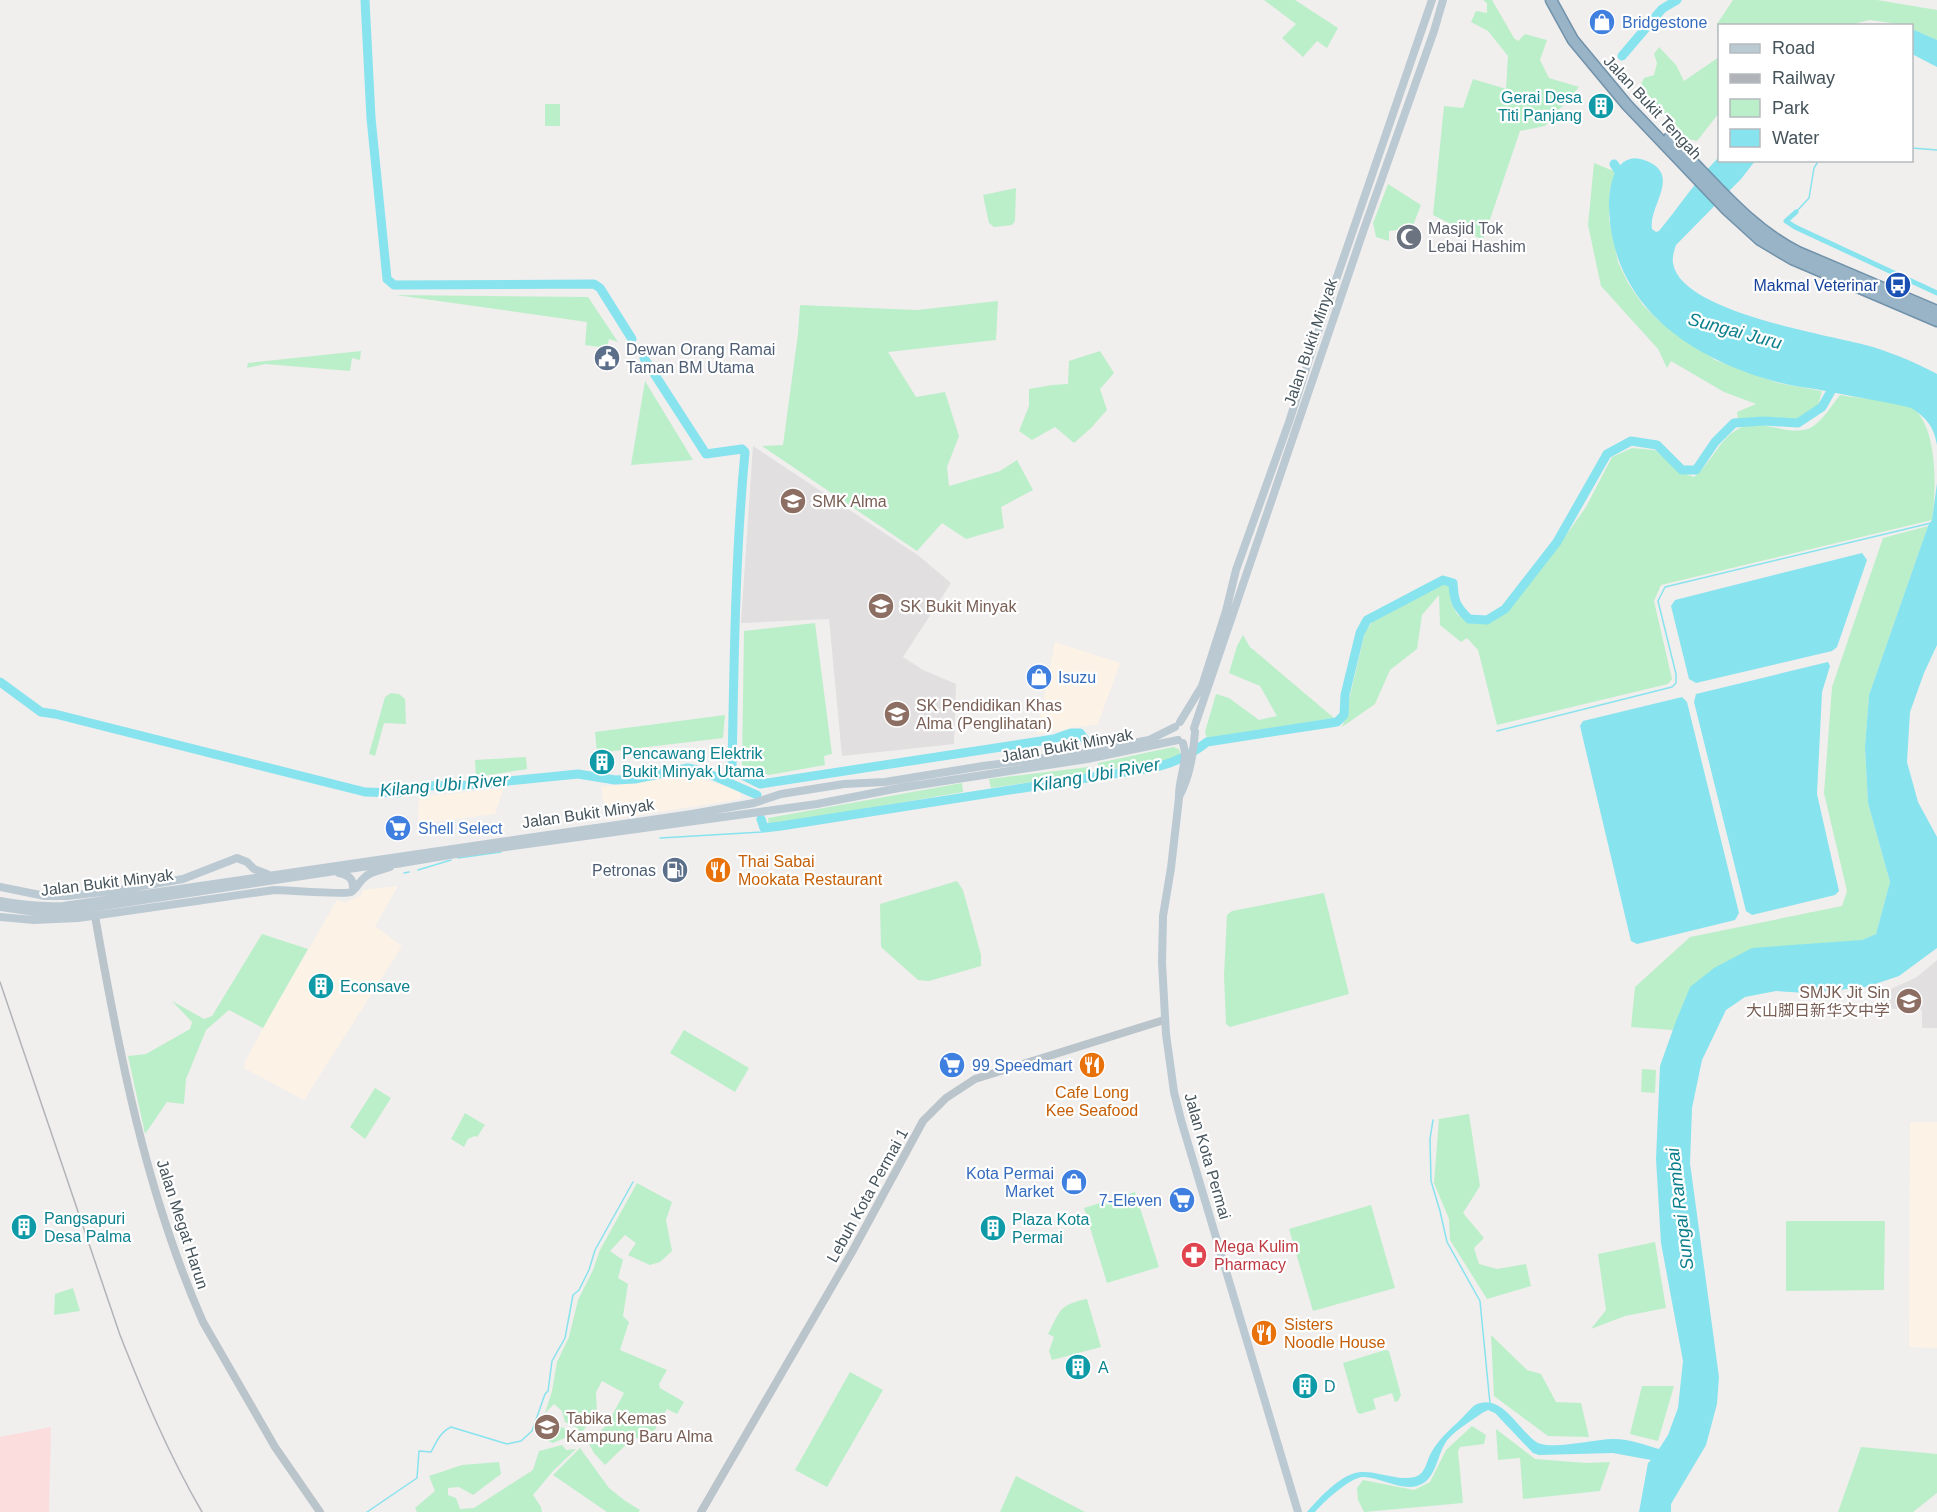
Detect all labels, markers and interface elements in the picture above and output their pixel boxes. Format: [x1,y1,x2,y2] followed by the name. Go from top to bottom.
[1587,7,1617,37] shop icon: Bridgestone
[1622,14,1707,31] place label: Bridgestone
[1718,24,1913,162] legend
[1772,38,1815,58] text: Road
[1600,52,1705,162] street label: Jalan Bukit Tengah
[1772,68,1835,88] text: Railway
[1498,89,1582,124] place label: Gerai Desa Titi Panjang
[1586,91,1616,121] building icon: Gerai Desa Titi Panjang
[1772,98,1810,118] text: Park
[1772,128,1819,148] text: Water
[1428,220,1526,255] place label: Masjid Tok Lebai Hashim
[1394,222,1424,252] mosque icon: Masjid Tok Lebai Hashim
[1883,270,1913,300] bus stop icon: Makmal Veterinar
[1281,275,1341,408] street label: Jalan Bukit Minyak
[1754,277,1879,294] place label: Makmal Veterinar
[1686,309,1784,353] water label: Sungai Juru
[626,341,775,376] place label: Dewan Orang Ramai Taman BM Utama
[592,343,622,373] public building icon: Dewan Orang Ramai Taman BM Utama
[778,486,808,516] school or university icon: SMK Alma
[812,493,887,510] place label: SMK Alma
[866,591,896,621] school or university icon: SK Bukit Minyak
[900,598,1017,615] place label: SK Bukit Minyak
[1024,662,1054,692] shop icon: Isuzu
[1058,669,1096,686] place label: Isuzu
[916,697,1062,732] place label: SK Pendidikan Khas Alma (Penglihatan)
[882,699,912,729] school or university icon: SK Pendidikan Khas Alma (Penglihatan)
[1000,725,1135,765] street label: Jalan Bukit Minyak
[622,745,764,780] place label: Pencawang Elektrik Bukit Minyak Utama
[587,747,617,777] building icon: Pencawang Elektrik Bukit Minyak Utama
[1031,754,1162,796] water label: Kilang Ubi River
[379,769,510,801] water label: Kilang Ubi River
[521,796,656,831] street label: Jalan Bukit Minyak
[383,813,413,843] supermarket icon: Shell Select
[418,820,503,837] place label: Shell Select
[738,853,883,888] place label: Thai Sabai Mookata Restaurant
[660,855,690,885] fuel station icon: Petronas
[703,855,733,885] restaurant icon: Thai Sabai Mookata Restaurant
[592,862,656,879] place label: Petronas
[40,866,175,899] street label: Jalan Bukit Minyak
[306,971,336,1001] building icon: Econsave
[340,978,410,995] place label: Econsave
[1746,984,1890,1019] place label: SMJK Jit Sin 大山脚日新华文中学
[1894,986,1924,1016] school or university icon: SMJK Jit Sin 大山脚日新华文中学
[937,1050,967,1080] supermarket icon: 99 Speedmart
[1077,1050,1107,1080] restaurant icon: Cafe Long Kee Seafood
[972,1057,1073,1074] place label: 99 Speedmart
[1046,1084,1138,1119] place label: Cafe Long Kee Seafood
[1181,1091,1234,1221] street label: Jalan Kota Permai
[824,1125,911,1265] street label: Lebuh Kota Permai 1
[1662,1146,1697,1271] water label: Sungai Rambai
[154,1157,211,1291] street label: Jalan Megat Harun
[966,1165,1055,1200] place label: Kota Permai Market
[1059,1167,1089,1197] shop icon: Kota Permai Market
[1167,1185,1197,1215] supermarket icon: 7-Eleven
[1099,1192,1162,1209] place label: 7-Eleven
[44,1210,131,1245] place label: Pangsapuri Desa Palma
[1012,1211,1089,1246] place label: Plaza Kota Permai
[9,1212,39,1242] building icon: Pangsapuri Desa Palma
[978,1213,1008,1243] building icon: Plaza Kota Permai
[1214,1238,1298,1273] place label: Mega Kulim Pharmacy
[1179,1240,1209,1270] pharmacy icon: Mega Kulim Pharmacy
[1284,1316,1386,1351] place label: Sisters Noodle House
[1249,1318,1279,1348] restaurant icon: Sisters Noodle House
[1063,1352,1093,1382] building icon: A
[1098,1359,1109,1376] place label: A
[1290,1371,1320,1401] building icon: D
[1324,1378,1336,1395] place label: D
[566,1410,713,1445] place label: Tabika Kemas Kampung Baru Alma
[532,1412,562,1442] school or university icon: Tabika Kemas Kampung Baru Alma

